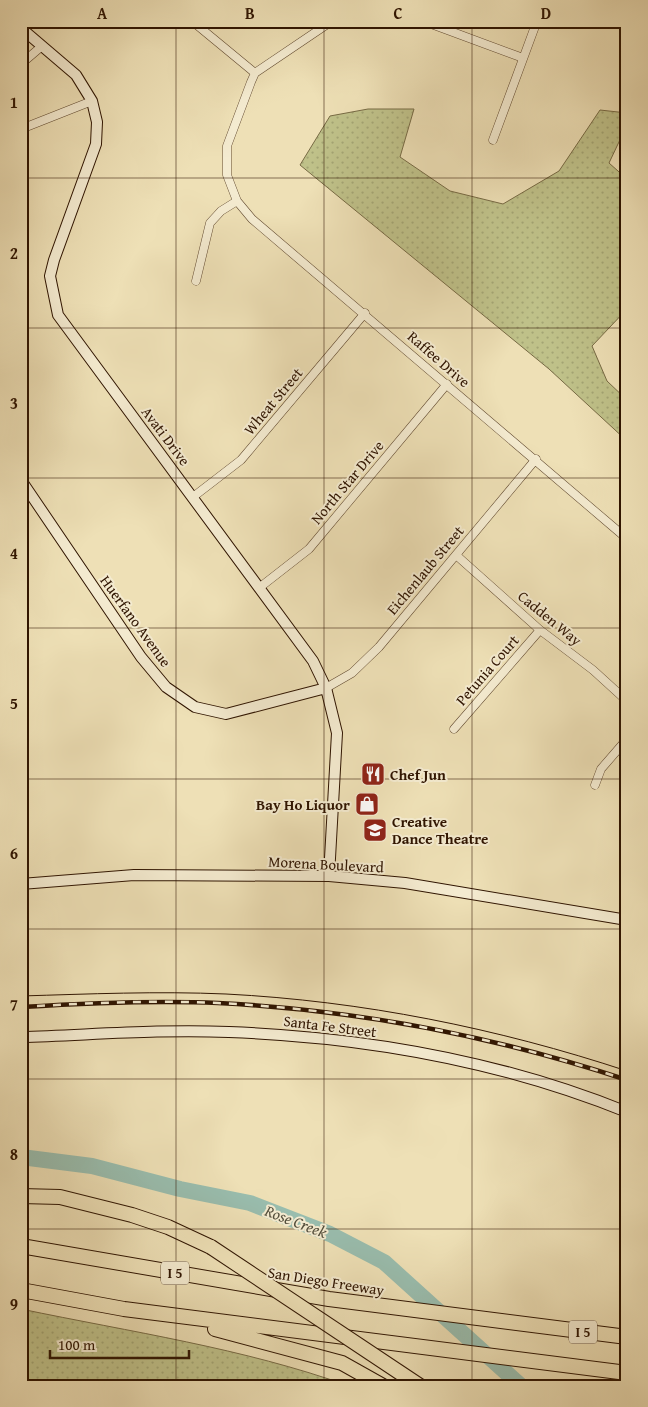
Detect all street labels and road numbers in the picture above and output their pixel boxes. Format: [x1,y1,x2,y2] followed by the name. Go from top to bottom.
[403,326,475,392] street label: Raffee Drive
[239,362,308,439] street label: Wheat Street
[137,402,195,470] street label: Avati Drive
[306,436,388,528] street label: North Star Drive
[381,520,469,619] street label: Eichenlaub Street
[96,571,176,671] street label: Huerfano Avenue
[514,586,587,651] street label: Cadden Way
[451,630,524,710] street label: Petunia Court
[268,850,384,878] street label: Morena Boulevard
[282,1010,378,1042] street label: Santa Fe Street
[266,1261,386,1301] street label: San Diego Freeway
[161,1262,189,1284] road number: I 5
[569,1320,597,1344] road number: I 5

